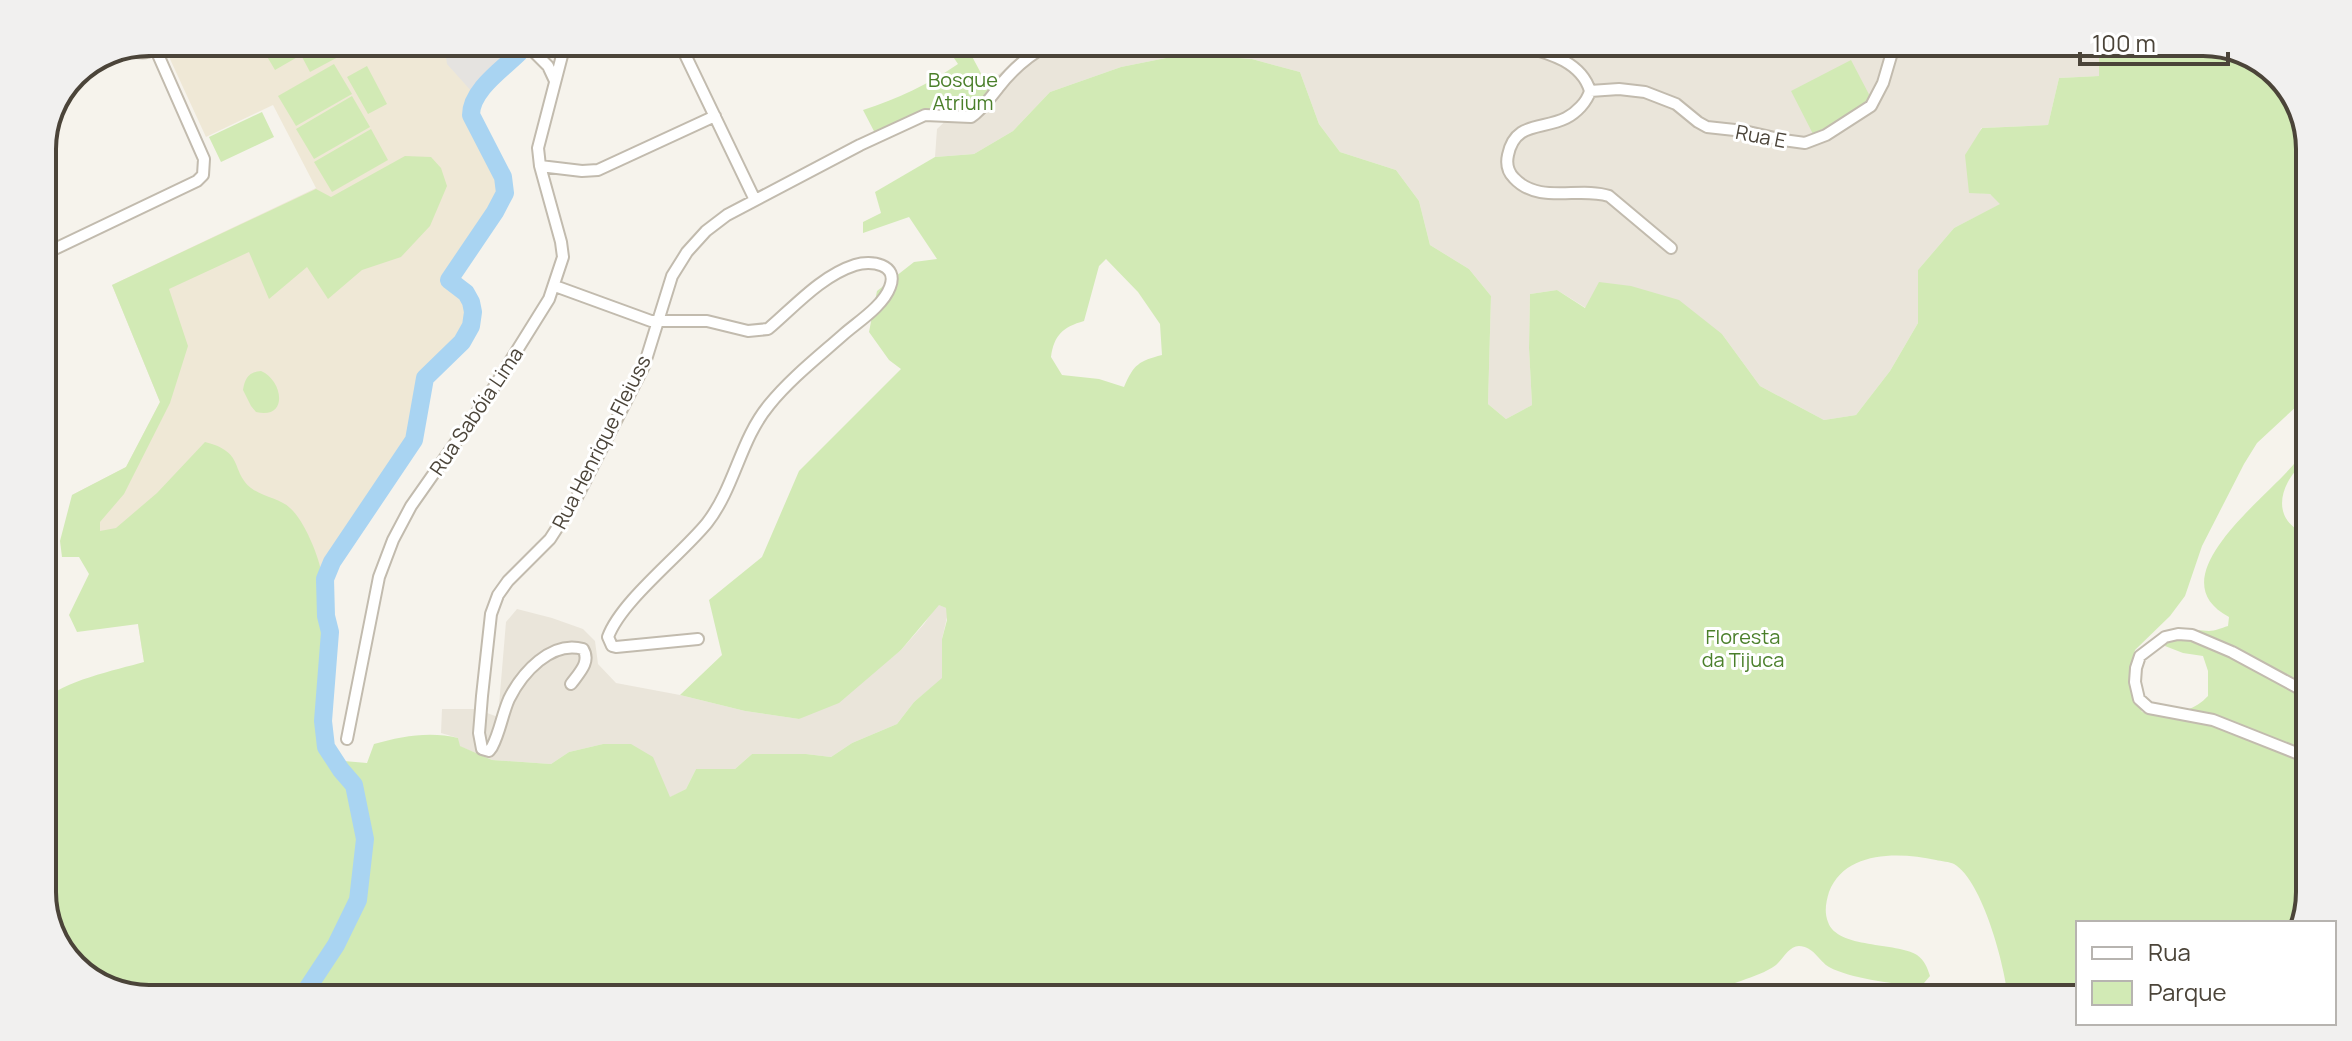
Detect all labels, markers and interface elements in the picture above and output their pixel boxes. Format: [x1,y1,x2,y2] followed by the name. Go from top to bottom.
[2080,16,2228,66] scale bar
[2092,26,2156,59] text: 100 m
[928,66,998,116] park label: Bosque Atrium
[1733,118,1789,154] street label: Rua E
[423,341,529,481] street label: Rua Sabóia Lima
[545,350,657,534] street label: Rua Henrique Fleiuss
[1702,623,1784,673] park label: Floresta da Tijuca
[2076,921,2336,1025] legend
[2148,935,2191,968] text: Rua
[2148,975,2226,1008] text: Parque

